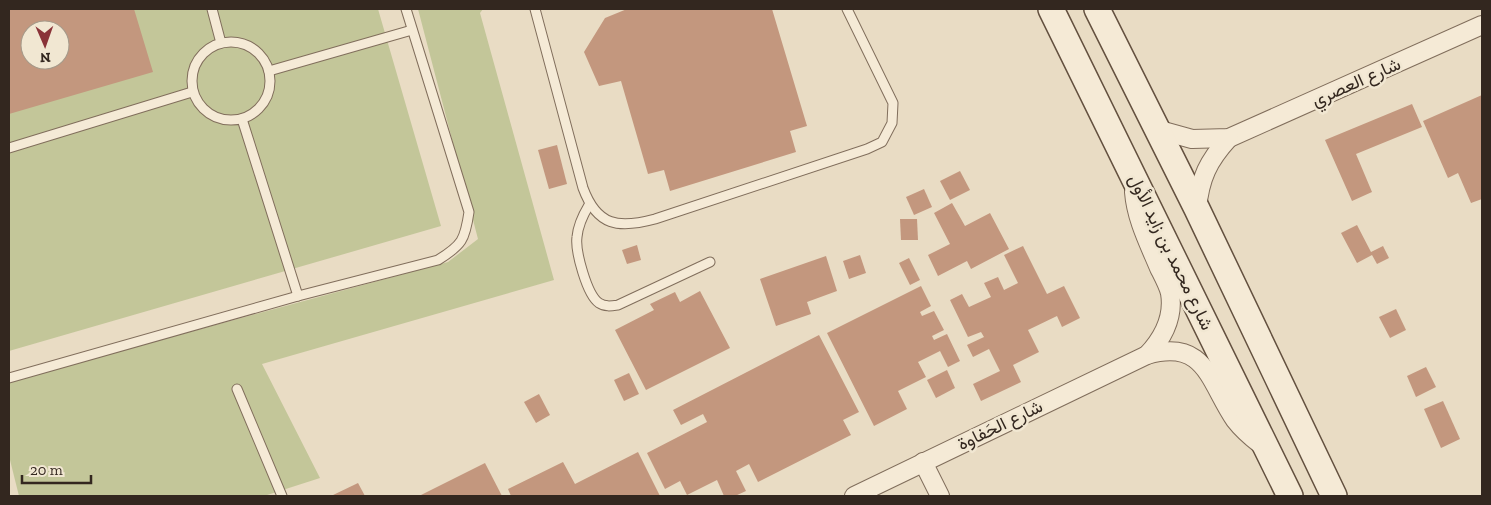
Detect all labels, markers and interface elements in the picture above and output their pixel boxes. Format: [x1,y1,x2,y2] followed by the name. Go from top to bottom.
[20,20,70,70] north arrow
[39,49,51,66] text: N
[1308,53,1406,115] street label: شارع العصري
[1123,170,1218,334] street label: شارع محمد بن زايد الأول
[954,395,1047,456] street label: شارع الحَفاوة
[22,452,91,484] scale bar
[30,461,63,479] text: 20 m

